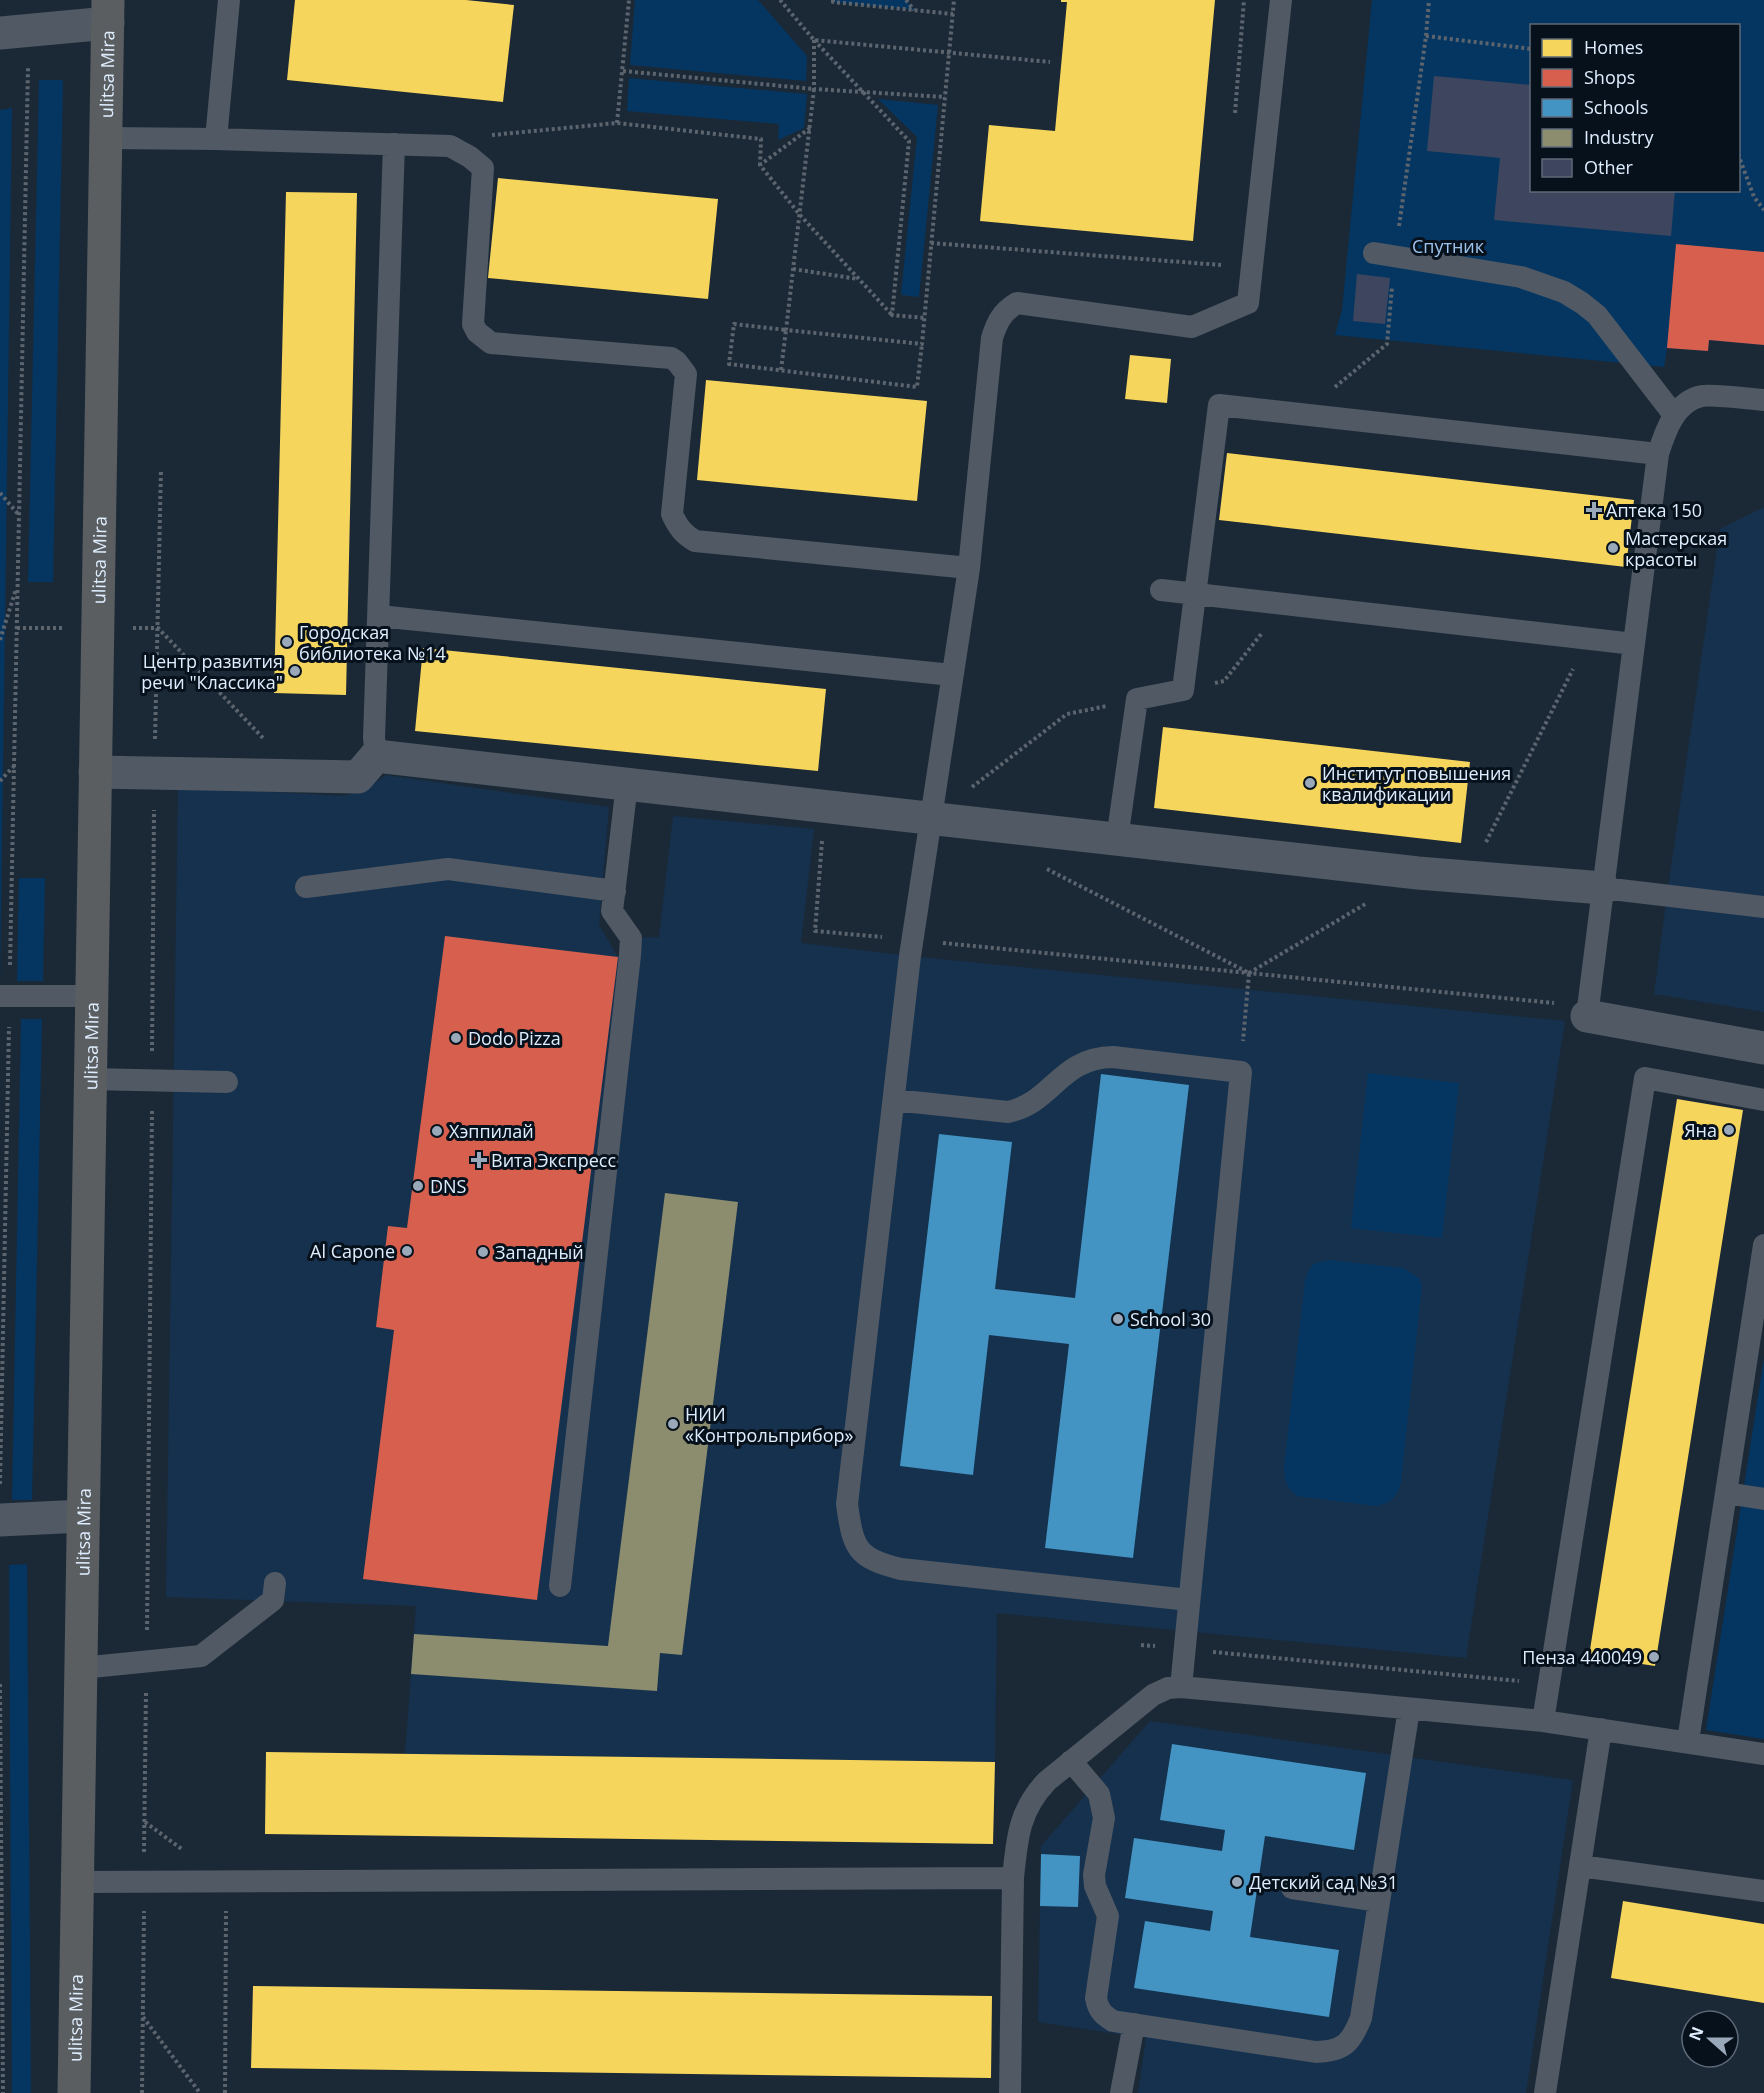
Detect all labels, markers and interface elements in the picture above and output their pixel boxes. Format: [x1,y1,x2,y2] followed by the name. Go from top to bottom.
[1530,24,1740,192] legend
[94,30,120,118] street label: ulitsa Mira
[1584,35,1643,59] text: Homes
[1584,65,1635,89] text: Shops
[1584,95,1648,119] text: Schools
[1584,125,1654,149] text: Industry
[1584,155,1634,179] text: Other
[1412,234,1485,258] park label: Спутник
[1606,498,1702,522] place label: Аптека 150
[1587,503,1601,517] marker: Аптека 150
[86,516,112,604] street label: ulitsa Mira
[1625,526,1727,571] place label: Мастерская красоты
[1606,541,1620,555] marker: Мастерская красоты
[299,620,446,665] place label: Городская библиотека №14
[280,635,294,649] marker: Городская библиотека №14
[141,649,283,694] place label: Центр развития речи "Классика"
[288,664,302,678] marker: Центр развития речи "Классика"
[1322,761,1511,806] place label: Институт повышения квалификации
[1303,776,1317,790] marker: Институт повышения квалификации
[78,1002,104,1090] street label: ulitsa Mira
[468,1026,561,1050] place label: Dodo Pizza
[449,1031,463,1045] marker: Dodo Pizza
[1684,1118,1717,1142] place label: Яна
[449,1119,534,1143] place label: Хэппилай
[1722,1123,1736,1137] marker: Яна
[430,1124,444,1138] marker: Хэппилай
[491,1148,616,1172] place label: Вита Экспресс
[472,1153,486,1167] marker: Вита Экспресс
[430,1174,467,1198] place label: DNS
[411,1179,425,1193] marker: DNS
[310,1239,395,1263] place label: Al Capone
[495,1240,584,1264] place label: Западный
[400,1244,414,1258] marker: Al Capone
[476,1245,490,1259] marker: Западный
[1130,1307,1211,1331] place label: School 30
[1111,1312,1125,1326] marker: School 30
[685,1402,854,1447] place label: НИИ «Контрольприбор»
[666,1417,680,1431] marker: НИИ «Контрольприбор»
[70,1488,96,1576] street label: ulitsa Mira
[1522,1645,1642,1669] place label: Пенза 440049
[1647,1650,1661,1664] marker: Пенза 440049
[1249,1870,1398,1894] place label: Детский сад №31
[1230,1875,1244,1889] marker: Детский сад №31
[63,1974,88,2062] street label: ulitsa Mira
[1680,2009,1740,2069] north arrow
[1683,2024,1709,2044] text: N

